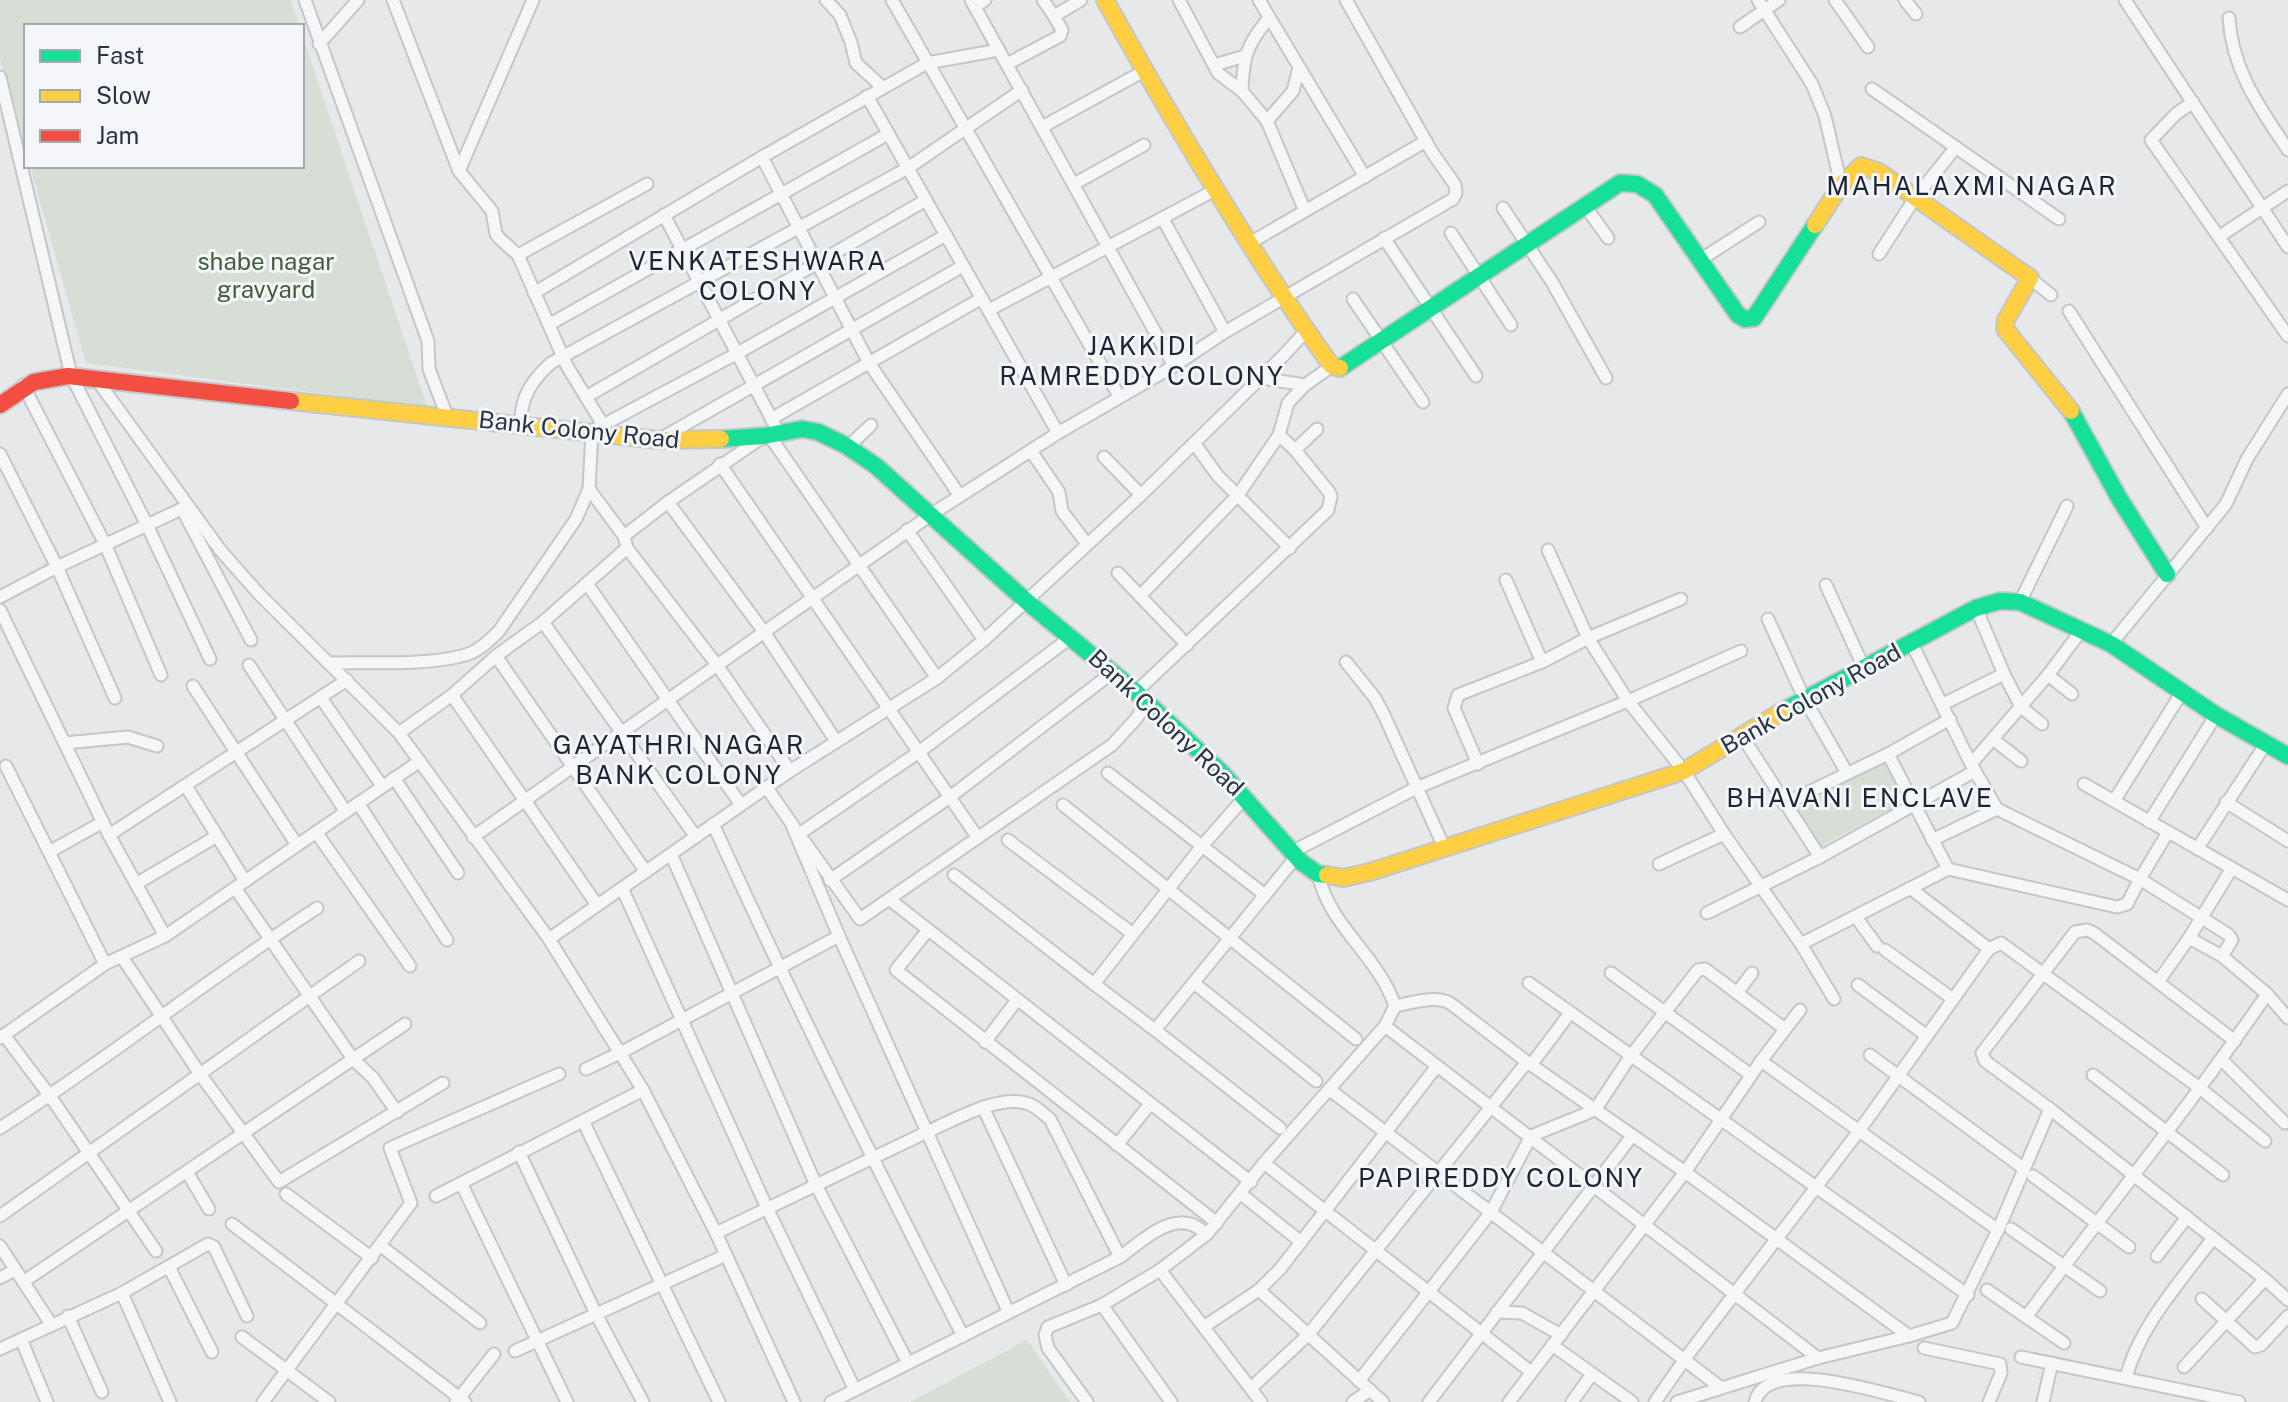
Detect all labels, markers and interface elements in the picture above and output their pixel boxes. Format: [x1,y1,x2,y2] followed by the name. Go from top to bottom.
[24,24,304,168] legend
[96,41,144,69] text: Fast
[96,81,151,109] text: Slow
[96,121,139,149] text: Jam
[1826,170,2118,201] district label: MAHALAXMI NAGAR
[629,245,887,306] district label: VENKATESHWARA COLONY
[197,247,335,303] park label: shabe nagar gravyard
[999,330,1285,391] district label: JAKKIDI RAMREDDY COLONY
[477,405,681,453] street label: Bank Colony Road
[1716,637,1906,759] street label: Bank Colony Road
[1083,643,1250,801] street label: Bank Colony Road
[553,729,805,790] district label: GAYATHRI NAGAR BANK COLONY
[1726,782,1994,813] district label: BHAVANI ENCLAVE
[1358,1162,1644,1193] district label: PAPIREDDY COLONY

